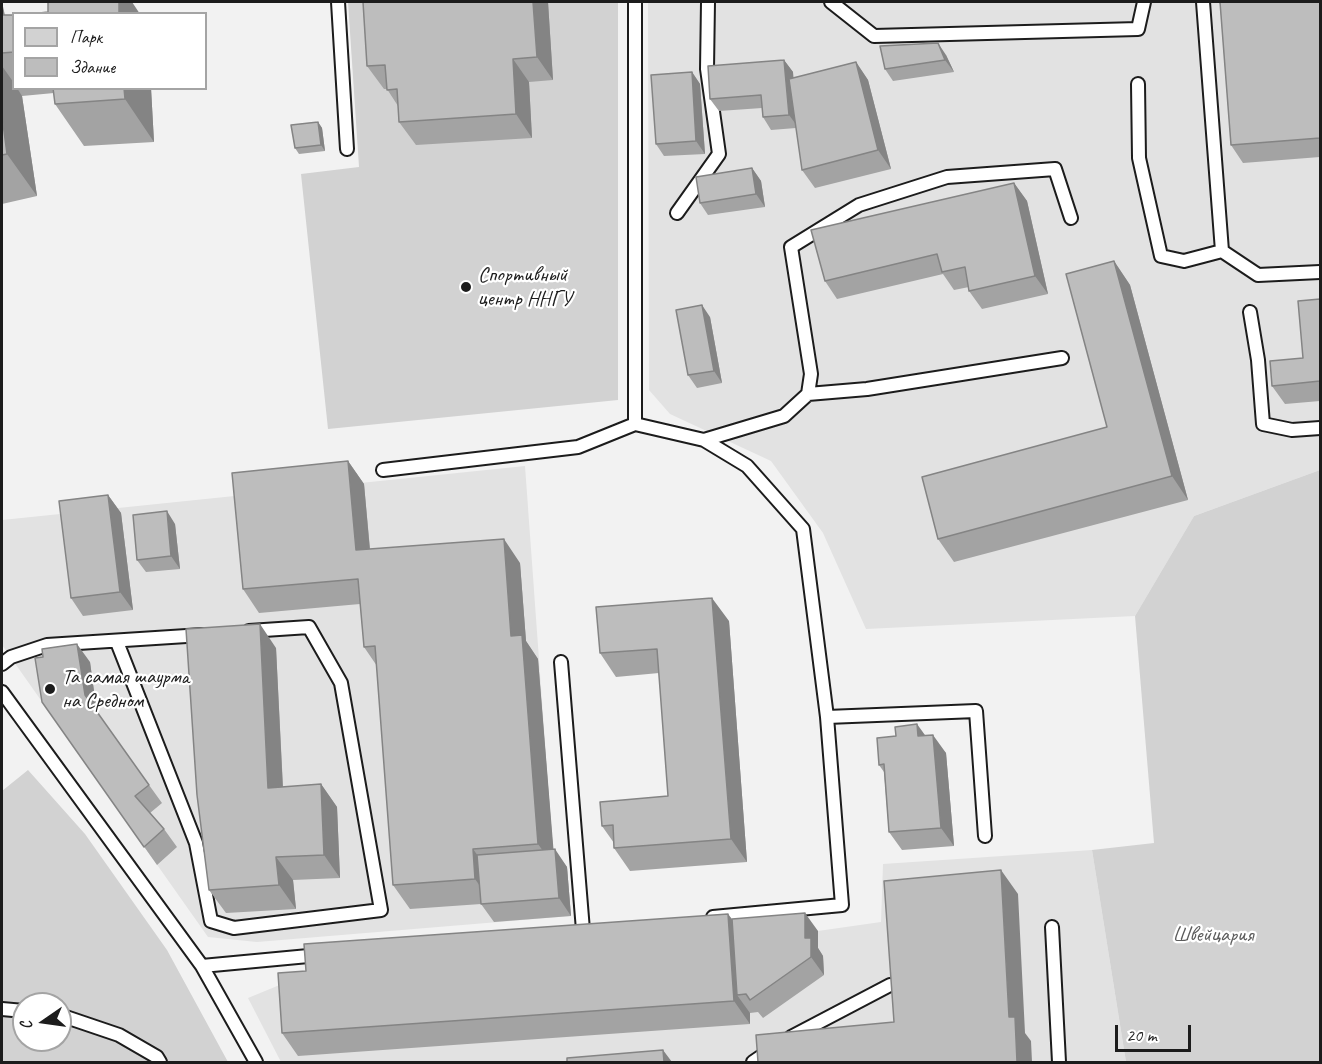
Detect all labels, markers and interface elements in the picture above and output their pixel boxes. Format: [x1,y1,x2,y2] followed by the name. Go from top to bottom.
[12,12,207,90] legend
[70,26,102,48] text: Парк
[70,56,115,78] text: Здание
[478,262,572,312] place label: Спортивный центр ННГУ
[459,280,473,294] marker: Спортивный центр ННГУ
[62,664,189,714] place label: Та самая шаурма на Средном
[43,682,57,696] marker: Та самая шаурма на Средном
[1172,922,1254,948] park label: Швейцария
[12,992,72,1052] north arrow
[1118,1013,1194,1051] scale bar
[16,1020,37,1032] text: С
[1126,1024,1157,1046] text: 20 m

